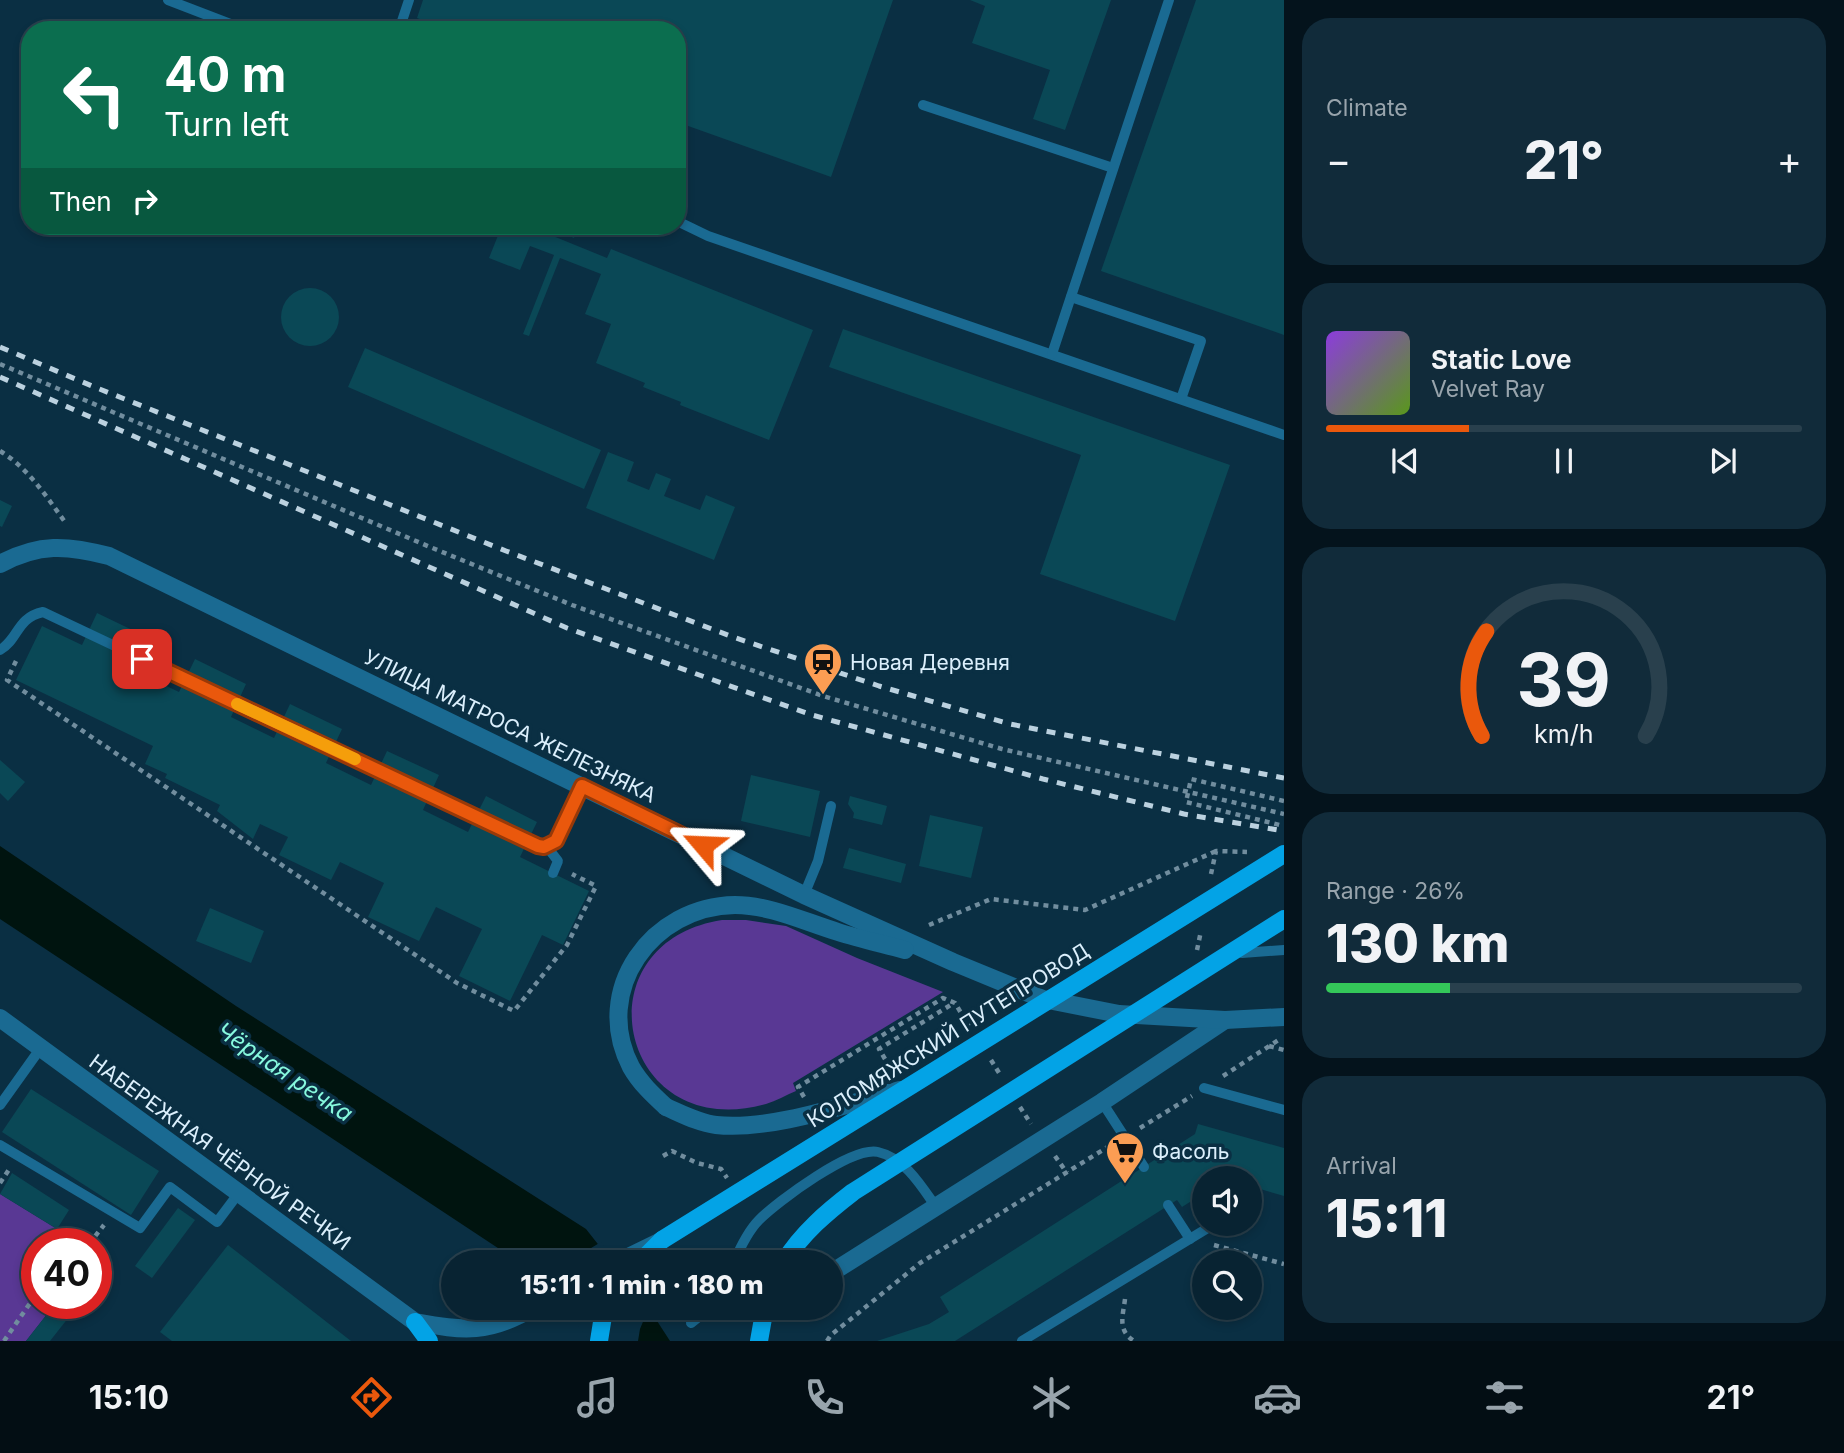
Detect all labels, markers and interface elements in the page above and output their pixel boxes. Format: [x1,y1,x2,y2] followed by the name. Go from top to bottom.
[164,45,287,104] text: 40 m
[49,49,140,140] icon: left
[1326,94,1408,122] text: Climate
[164,105,289,144] text: Turn left
[1524,129,1604,192] text: 21°
[1326,137,1351,183] text: −
[1777,137,1802,183] text: +
[126,182,164,220] icon: right
[49,186,112,217] text: Then
[1431,344,1572,375] text: Static Love
[1431,375,1545,403] text: Velvet Ray
[1386,442,1424,480] icon: previous
[1545,442,1583,480] icon: pause
[1704,442,1742,480] icon: next
[112,629,172,689] pin
[1517,636,1611,725] text: 39
[123,640,161,678] icon: arrive
[802,641,844,696] station icon: Новая Деревня
[360,644,660,808] street label: УЛИЦА МАТРОСА ЖЕЛЕЗНЯКА
[850,650,1010,675] place label: Новая Деревня
[1534,719,1594,749] text: km/h
[666,808,740,882] position arrow
[1326,877,1465,905] text: Range · 26%
[1326,912,1510,975] text: 130 km
[802,937,1094,1132] street label: КОЛОМЯЖСКИЙ ПУТЕПРОВОД
[212,1016,358,1128] water label: Чёрная речка
[85,1048,356,1255] street label: НАБЕРЕЖНАЯ ЧЁРНОЙ РЕЧКИ
[1104,1130,1146,1185] supermarket icon: Фасоль
[1152,1139,1230,1164] place label: Фасоль
[1326,1152,1397,1180] text: Arrival
[1192,1166,1262,1320] map controls
[1192,1166,1262,1236] button: sound
[1326,1187,1447,1250] text: 15:11
[21,1228,112,1319] speed limit sign: 40
[1192,1250,1262,1320] button: search
[520,1269,764,1300] text: 15:11 · 1 min · 180 m
[347,1373,396,1422] icon: directions
[573,1373,622,1422] icon: music
[800,1373,849,1422] icon: phone
[1027,1373,1076,1422] icon: climate
[1253,1373,1302,1422] icon: car
[1480,1373,1529,1422] icon: filters
[89,1378,169,1417] text: 15:10
[1707,1378,1755,1417] text: 21°

